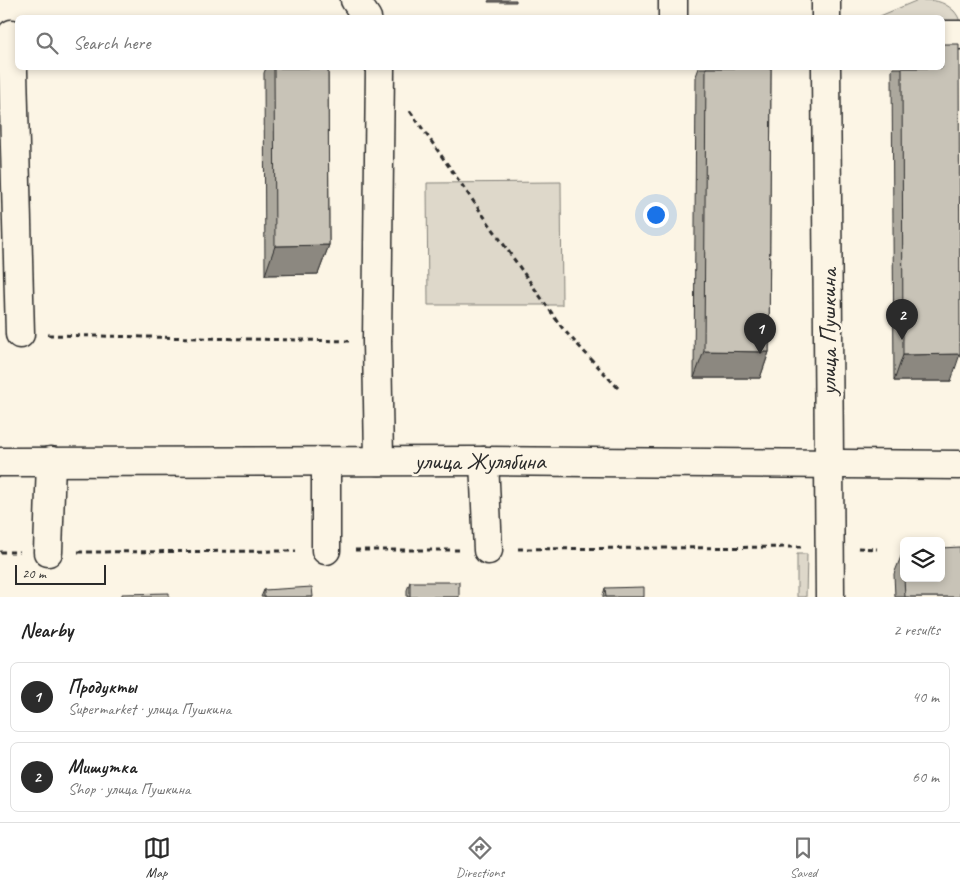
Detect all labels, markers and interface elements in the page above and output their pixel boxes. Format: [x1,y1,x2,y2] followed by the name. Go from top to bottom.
[15,15,945,70] search box
[33,29,61,57] icon: search
[73,31,150,55] text: Search here
[643,202,669,228] your location
[813,267,843,397] street label: улица Пушкина
[886,299,918,340] pin: 2
[744,313,776,354] pin: 1
[413,446,547,476] street label: улица Жулябина
[900,537,945,582] map controls
[900,537,945,582] button: layers
[15,562,106,585] scale bar
[22,565,46,582] text: 20 m
[20,617,73,643] text: Nearby
[893,620,940,640] text: 2 results
[68,675,137,699] text: Продукты
[33,687,41,707] text: 1
[912,687,939,707] text: 40 m
[68,699,231,719] text: Supermarket · улица Пушкина
[68,755,136,779] text: Мишутка
[33,767,41,787] text: 2
[912,767,939,787] text: 60 m
[68,779,190,799] text: Shop · улица Пушкина
[143,834,171,881] tab: Map
[456,834,504,881] tab: Directions
[789,834,817,881] tab: Saved

